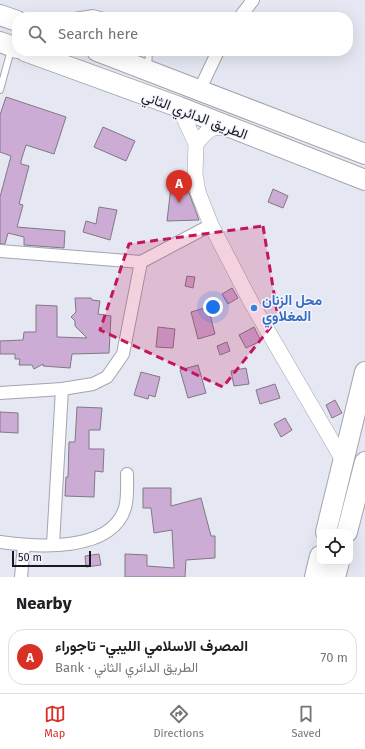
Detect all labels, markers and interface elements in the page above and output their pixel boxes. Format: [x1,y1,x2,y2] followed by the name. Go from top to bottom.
[12,12,353,56] search box
[26,23,48,45] icon: search
[58,25,138,43] text: Search here
[139,88,250,146] street label: الطريق الدائري الثاني
[166,170,192,203] pin: A
[262,292,323,328] place label: محل الزنان المغلاوي
[203,297,223,317] your location
[249,303,259,313] marker: محل الزنان المغلاوي
[317,529,353,565] map controls
[317,529,353,565] button: locate
[12,549,91,568] scale bar
[18,551,42,564] text: 50 m
[16,593,71,614] text: Nearby
[55,637,248,655] text: المصرف الاسلامي الليبي- تاجوراء
[26,650,34,665] text: A
[321,650,348,665] text: 70 m
[55,660,198,675] text: Bank · الطريق الدائري الثاني
[44,703,66,740] tab: Map
[153,703,204,740] tab: Directions
[291,703,321,740] tab: Saved

